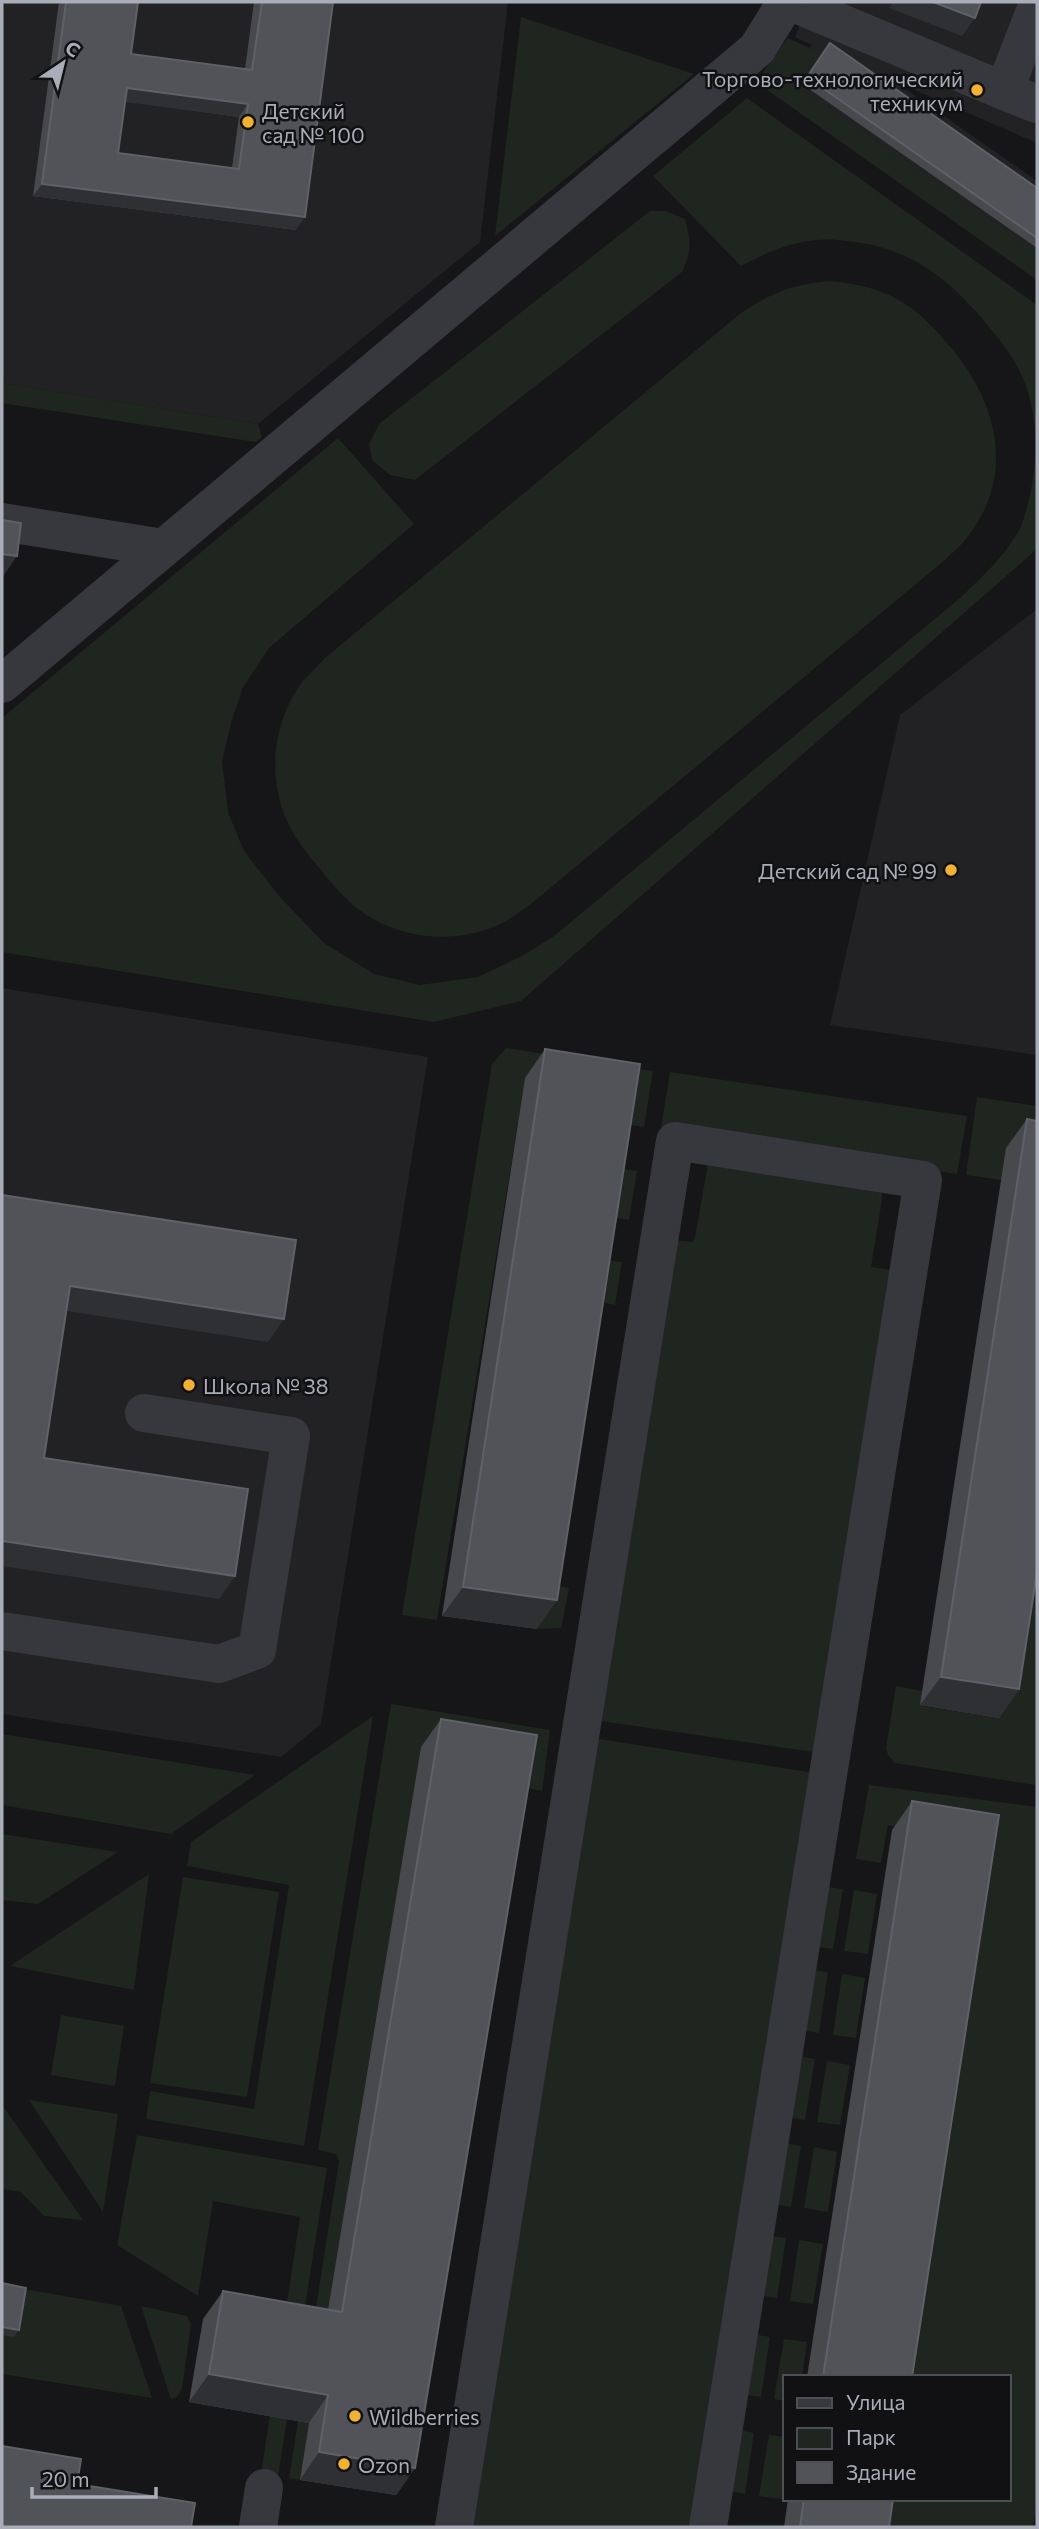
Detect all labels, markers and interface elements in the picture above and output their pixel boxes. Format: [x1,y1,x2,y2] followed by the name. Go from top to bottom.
[28,28,98,98] north arrow
[61,36,85,62] text: С
[702,66,963,115] place label: Торгово-технологический техникум
[969,82,985,98] marker: Торгово-технологический техникум
[262,98,365,147] place label: Детский сад № 100
[240,114,256,130] marker: Детский сад № 100
[758,858,937,883] place label: Детский сад № 99
[943,862,959,878] marker: Детский сад № 99
[203,1373,329,1398] place label: Школа № 38
[181,1377,197,1393] marker: Школа № 38
[783,2375,1011,2501] legend
[846,2389,905,2414] text: Улица
[369,2404,480,2429] place label: Wildberries
[347,2408,363,2424] marker: Wildberries
[846,2424,896,2449] text: Парк
[358,2452,410,2477] place label: Ozon
[32,2456,156,2500] scale bar
[336,2456,352,2472] marker: Ozon
[846,2459,916,2484] text: Здание
[42,2466,90,2491] text: 20 m

